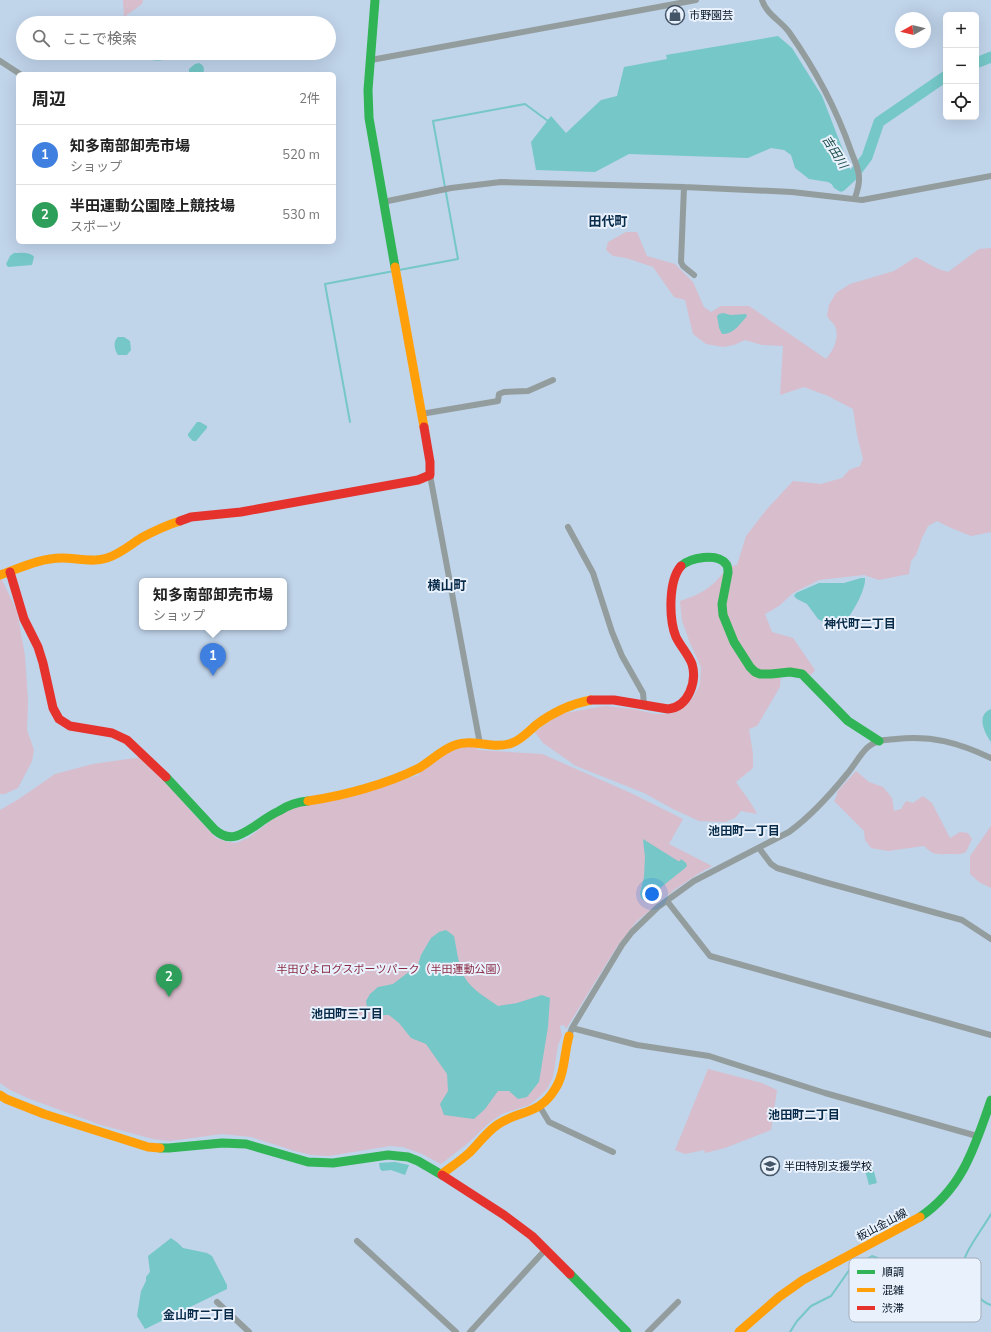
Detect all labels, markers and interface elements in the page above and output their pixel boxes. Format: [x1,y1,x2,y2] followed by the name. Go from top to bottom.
[664,4,686,26] shop icon: 市野園芸
[689,8,733,23] place label: 市野園芸
[895,12,931,48] north arrow
[943,12,979,120] map controls
[943,12,979,48] button: +
[16,16,336,60] search box
[30,27,52,49] icon: search
[62,29,137,49] text: ここで検索
[943,48,979,84] button: −
[943,84,979,120] button: locate
[32,88,66,111] text: 周辺
[299,90,320,108] text: 2件
[819,132,852,173] water label: 吉田川
[70,136,190,156] text: 知多南部卸売市場
[41,146,49,164] text: 1
[282,146,320,164] text: 520 m
[70,158,122,176] text: ショップ
[70,196,235,216] text: 半田運動公園陸上競技場
[41,206,49,224] text: 2
[282,206,320,224] text: 530 m
[588,213,628,231] district label: 田代町
[70,218,122,236] text: スポーツ
[427,577,467,595] district label: 横山町
[139,578,287,630] popup
[153,585,273,605] text: 知多南部卸売市場
[153,607,205,625] text: ショップ
[824,616,896,632] district label: 神代町二丁目
[200,643,226,676] pin: 1
[708,823,780,839] district label: 池田町一丁目
[642,884,662,904] your location
[277,962,507,977] park label: 半田ぴよログスポーツパーク（半田運動公園）
[156,964,182,997] pin: 2
[311,1006,383,1022] district label: 池田町三丁目
[768,1107,840,1123] district label: 池田町二丁目
[759,1155,781,1177] school or university icon: 半田特別支援学校
[784,1159,872,1174] place label: 半田特別支援学校
[854,1205,910,1245] street label: 板山金山線
[849,1258,981,1322] legend
[882,1265,904,1280] text: 順調
[882,1283,904,1298] text: 混雑
[882,1301,904,1316] text: 渋滞
[163,1307,235,1323] district label: 金山町二丁目

